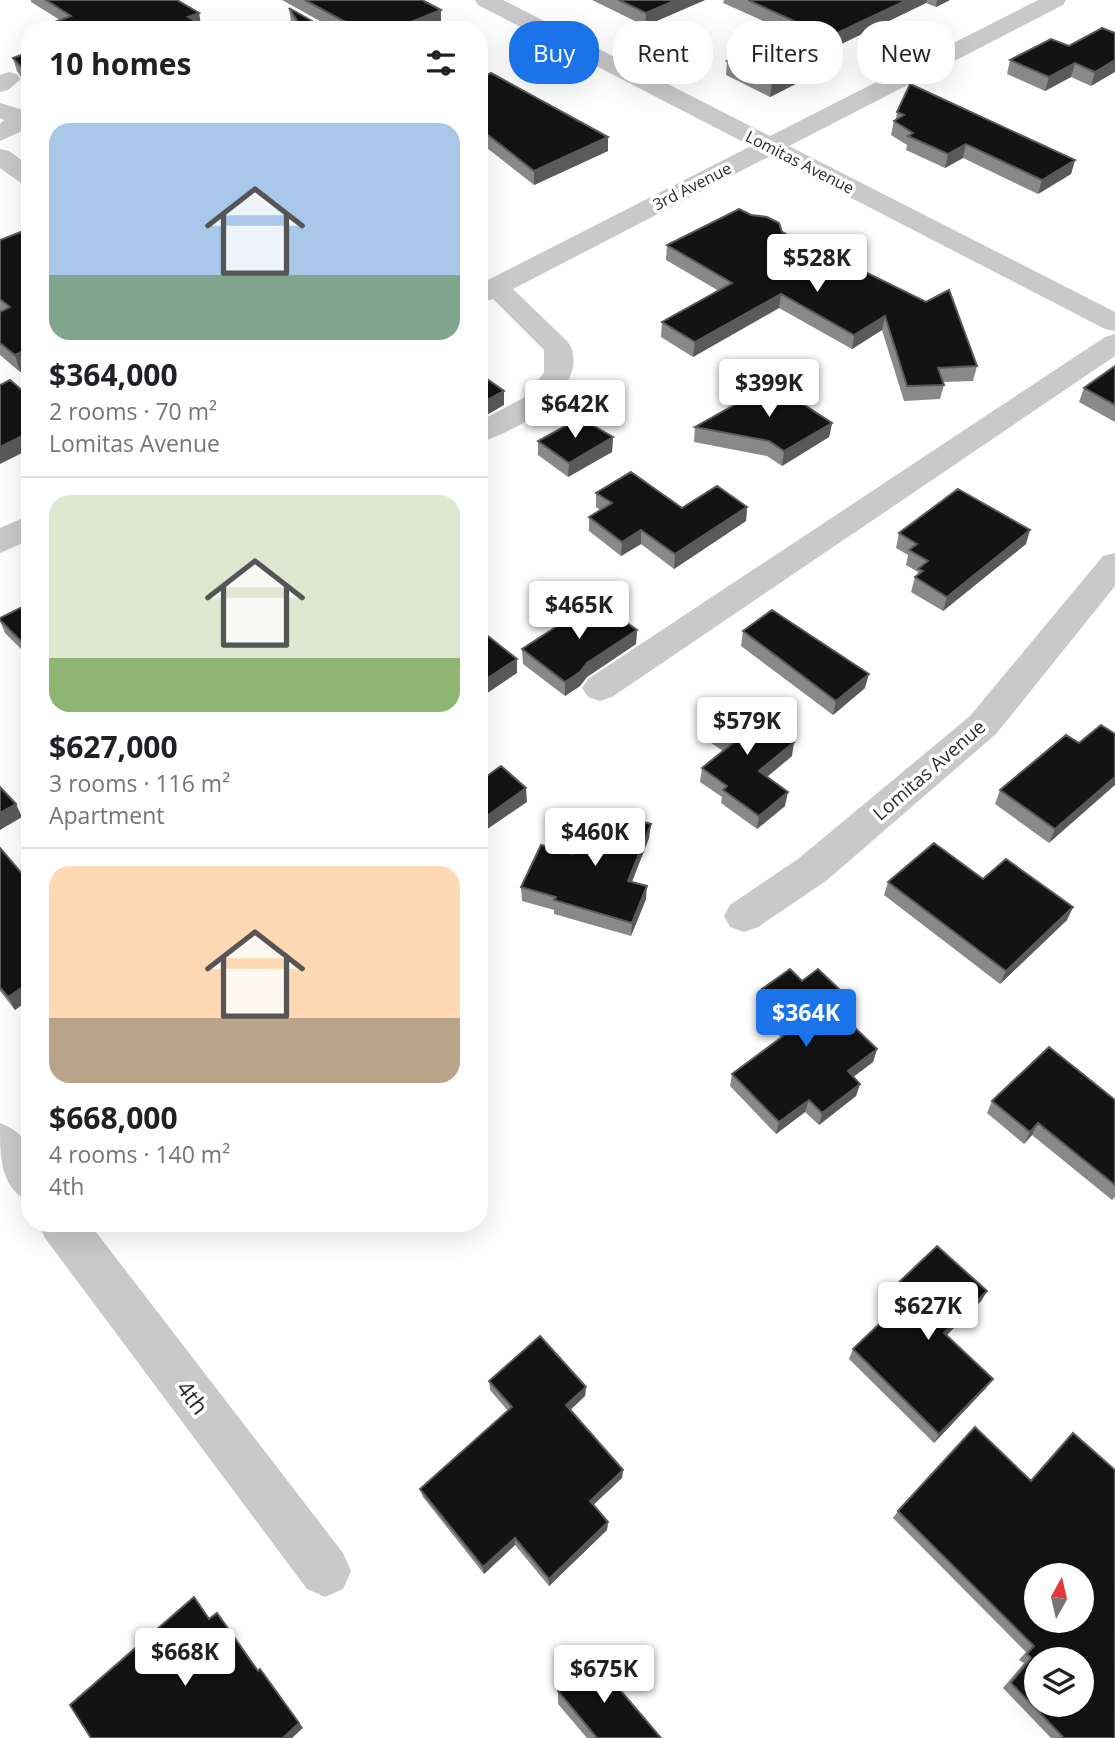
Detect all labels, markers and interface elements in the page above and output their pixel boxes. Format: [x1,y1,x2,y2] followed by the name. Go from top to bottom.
[509,21,599,84] chip: Buy
[613,21,713,84] chip: Rent
[727,21,843,84] chip: Filters
[857,21,955,84] chip: New
[49,43,192,84] text: 10 homes
[422,44,460,82] icon: filters
[742,125,858,199] street label: Lomitas Avenue
[649,157,735,215] street label: 3rd Avenue
[192,168,318,294] icon: home
[768,234,866,294] pin: $528K
[783,241,851,273] text: $528K
[49,354,178,395] text: $364,000
[720,360,818,419] pin: $399K
[735,366,803,398] text: $399K
[526,380,624,440] pin: $642K
[541,387,609,419] text: $642K
[49,395,217,427] text: 2 rooms · 70 m²
[49,427,220,459] text: Lomitas Avenue
[192,540,318,666] icon: home
[530,582,628,641] pin: $465K
[545,588,613,620] text: $465K
[698,698,796,757] pin: $579K
[713,704,781,736] text: $579K
[867,714,991,826] street label: Lomitas Avenue
[49,726,178,767] text: $627,000
[49,767,230,799] text: 3 rooms · 116 m²
[49,799,165,831] text: Apartment
[546,808,644,868] pin: $460K
[561,815,629,847] text: $460K
[192,911,318,1037] icon: home
[757,990,855,1049] pin: $364K
[772,996,840,1028] text: $364K
[49,1097,178,1138] text: $668,000
[49,1138,230,1170] text: 4 rooms · 140 m²
[49,1170,84,1202] text: 4th
[879,1282,977,1342] pin: $627K
[894,1289,962,1321] text: $627K
[170,1373,216,1421] street label: 4th
[1024,1563,1094,1633] north arrow
[1024,1563,1094,1717] map controls
[136,1628,234,1688] pin: $668K
[151,1635,219,1667] text: $668K
[555,1646,653,1705] pin: $675K
[1024,1647,1094,1717] button: layers
[570,1652,638,1684] text: $675K

